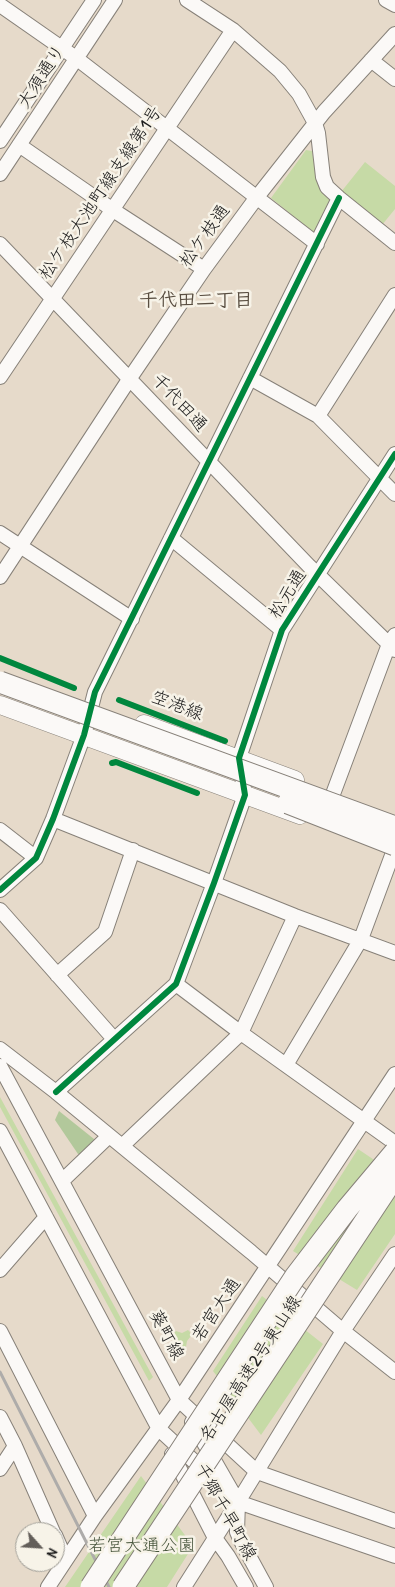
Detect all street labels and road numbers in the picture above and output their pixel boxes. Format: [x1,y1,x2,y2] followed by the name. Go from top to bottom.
[13,41,71,113] street label: 大須通り
[35,102,167,284] street label: 松ケ枝大池町線支線第1号
[175,201,235,271] street label: 松ケ枝通
[147,369,211,437] street label: 千代田通
[265,565,311,623] street label: 松元通
[148,686,206,726] street label: 空港線
[188,1274,246,1346] street label: 若宮大通
[196,1292,306,1446] street label: 名古屋高速2号東山線
[144,1306,188,1364] street label: 葵町線
[189,1460,261,1564] street label: 千郷千早町線

